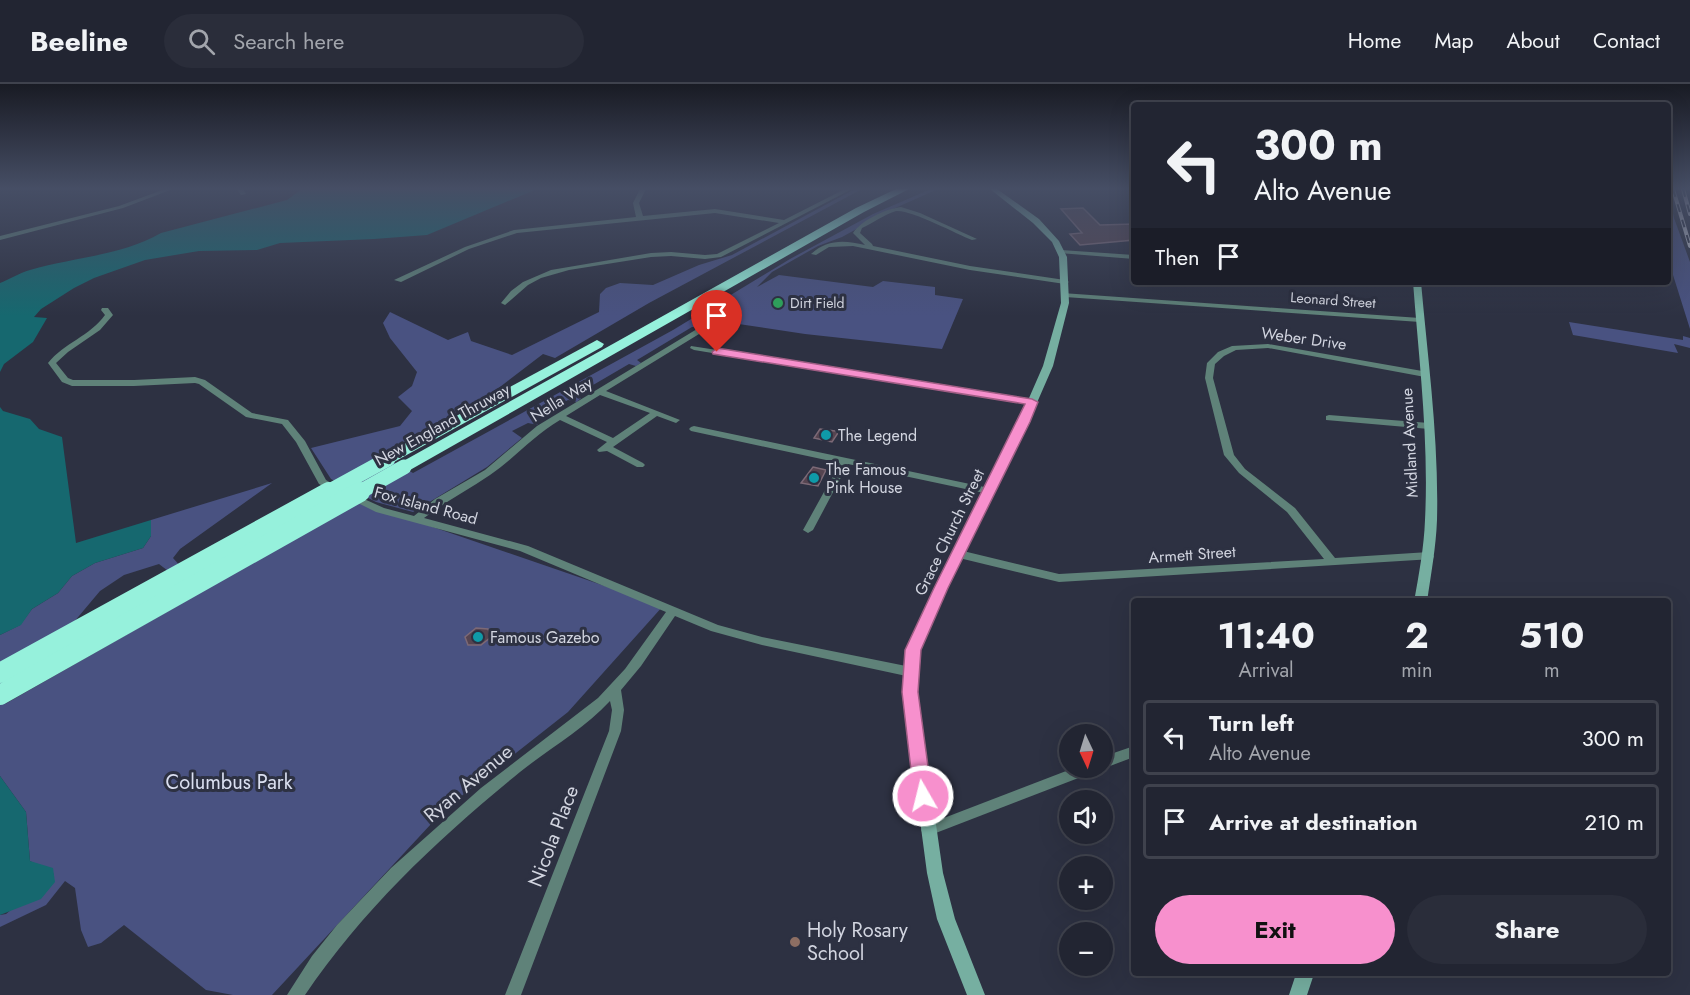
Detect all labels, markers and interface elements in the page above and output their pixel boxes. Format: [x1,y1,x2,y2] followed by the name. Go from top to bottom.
[164,14,584,68] search box
[30,21,128,62] text: Beeline
[185,25,218,58] icon: search
[233,25,344,57] text: Search here
[1348,26,1401,56] text: Home
[1434,26,1474,56] text: Map
[1507,26,1560,56] text: About
[1593,26,1660,56] text: Contact
[1254,115,1383,176] text: 300 m
[1155,126,1233,204] icon: left
[1254,171,1391,210] text: Alto Avenue
[1212,240,1245,273] icon: arrive
[1155,241,1200,273] text: Then
[1290,287,1377,313] street label: Leonard Street
[691,290,742,352] pin
[790,293,845,313] place label: Dirt Field
[771,296,785,310] marker: Dirt Field
[700,299,733,332] icon: arrive
[1260,321,1348,356] street label: Weber Drive
[526,371,598,428] street label: Nella Way
[370,377,515,471] street label: New England Thruway
[1395,388,1424,498] street label: Midland Avenue
[838,424,917,447] place label: The Legend
[819,428,833,442] marker: The Legend
[826,458,906,499] place label: The Famous Pink House
[909,465,990,599] street label: Grace Church Street
[807,471,821,485] marker: The Famous Pink House
[372,481,480,530] street label: Fox Island Road
[1148,540,1237,569] street label: Armett Street
[1218,609,1315,661] text: 11:40
[1405,609,1429,661] text: 2
[1519,609,1584,661] text: 510
[490,626,600,649] place label: Famous Gazebo
[471,630,485,644] marker: Famous Gazebo
[1239,656,1294,685] text: Arrival
[1401,656,1433,685] text: min
[1544,656,1560,685] text: m
[1209,707,1294,739] text: Turn left
[1158,721,1191,754] icon: left
[1582,722,1644,754] text: 300 m
[1059,724,1113,778] north arrow
[1059,724,1113,976] map controls
[417,737,519,829] street label: Ryan Avenue
[1209,739,1311,768] text: Alto Avenue
[891,764,955,828] position arrow
[166,768,293,797] park label: Columbus Park
[521,781,586,891] street label: Nicola Place
[1059,790,1113,844] button: sound
[1158,805,1191,838] icon: arrive
[1209,806,1418,838] text: Arrive at destination
[1585,806,1644,838] text: 210 m
[1059,856,1113,910] button: +
[1155,895,1395,964] button: Exit
[1407,895,1647,964] button: Share
[807,916,908,968] place label: Holy Rosary School
[1059,922,1113,976] button: −
[788,935,802,949] marker: Holy Rosary School

